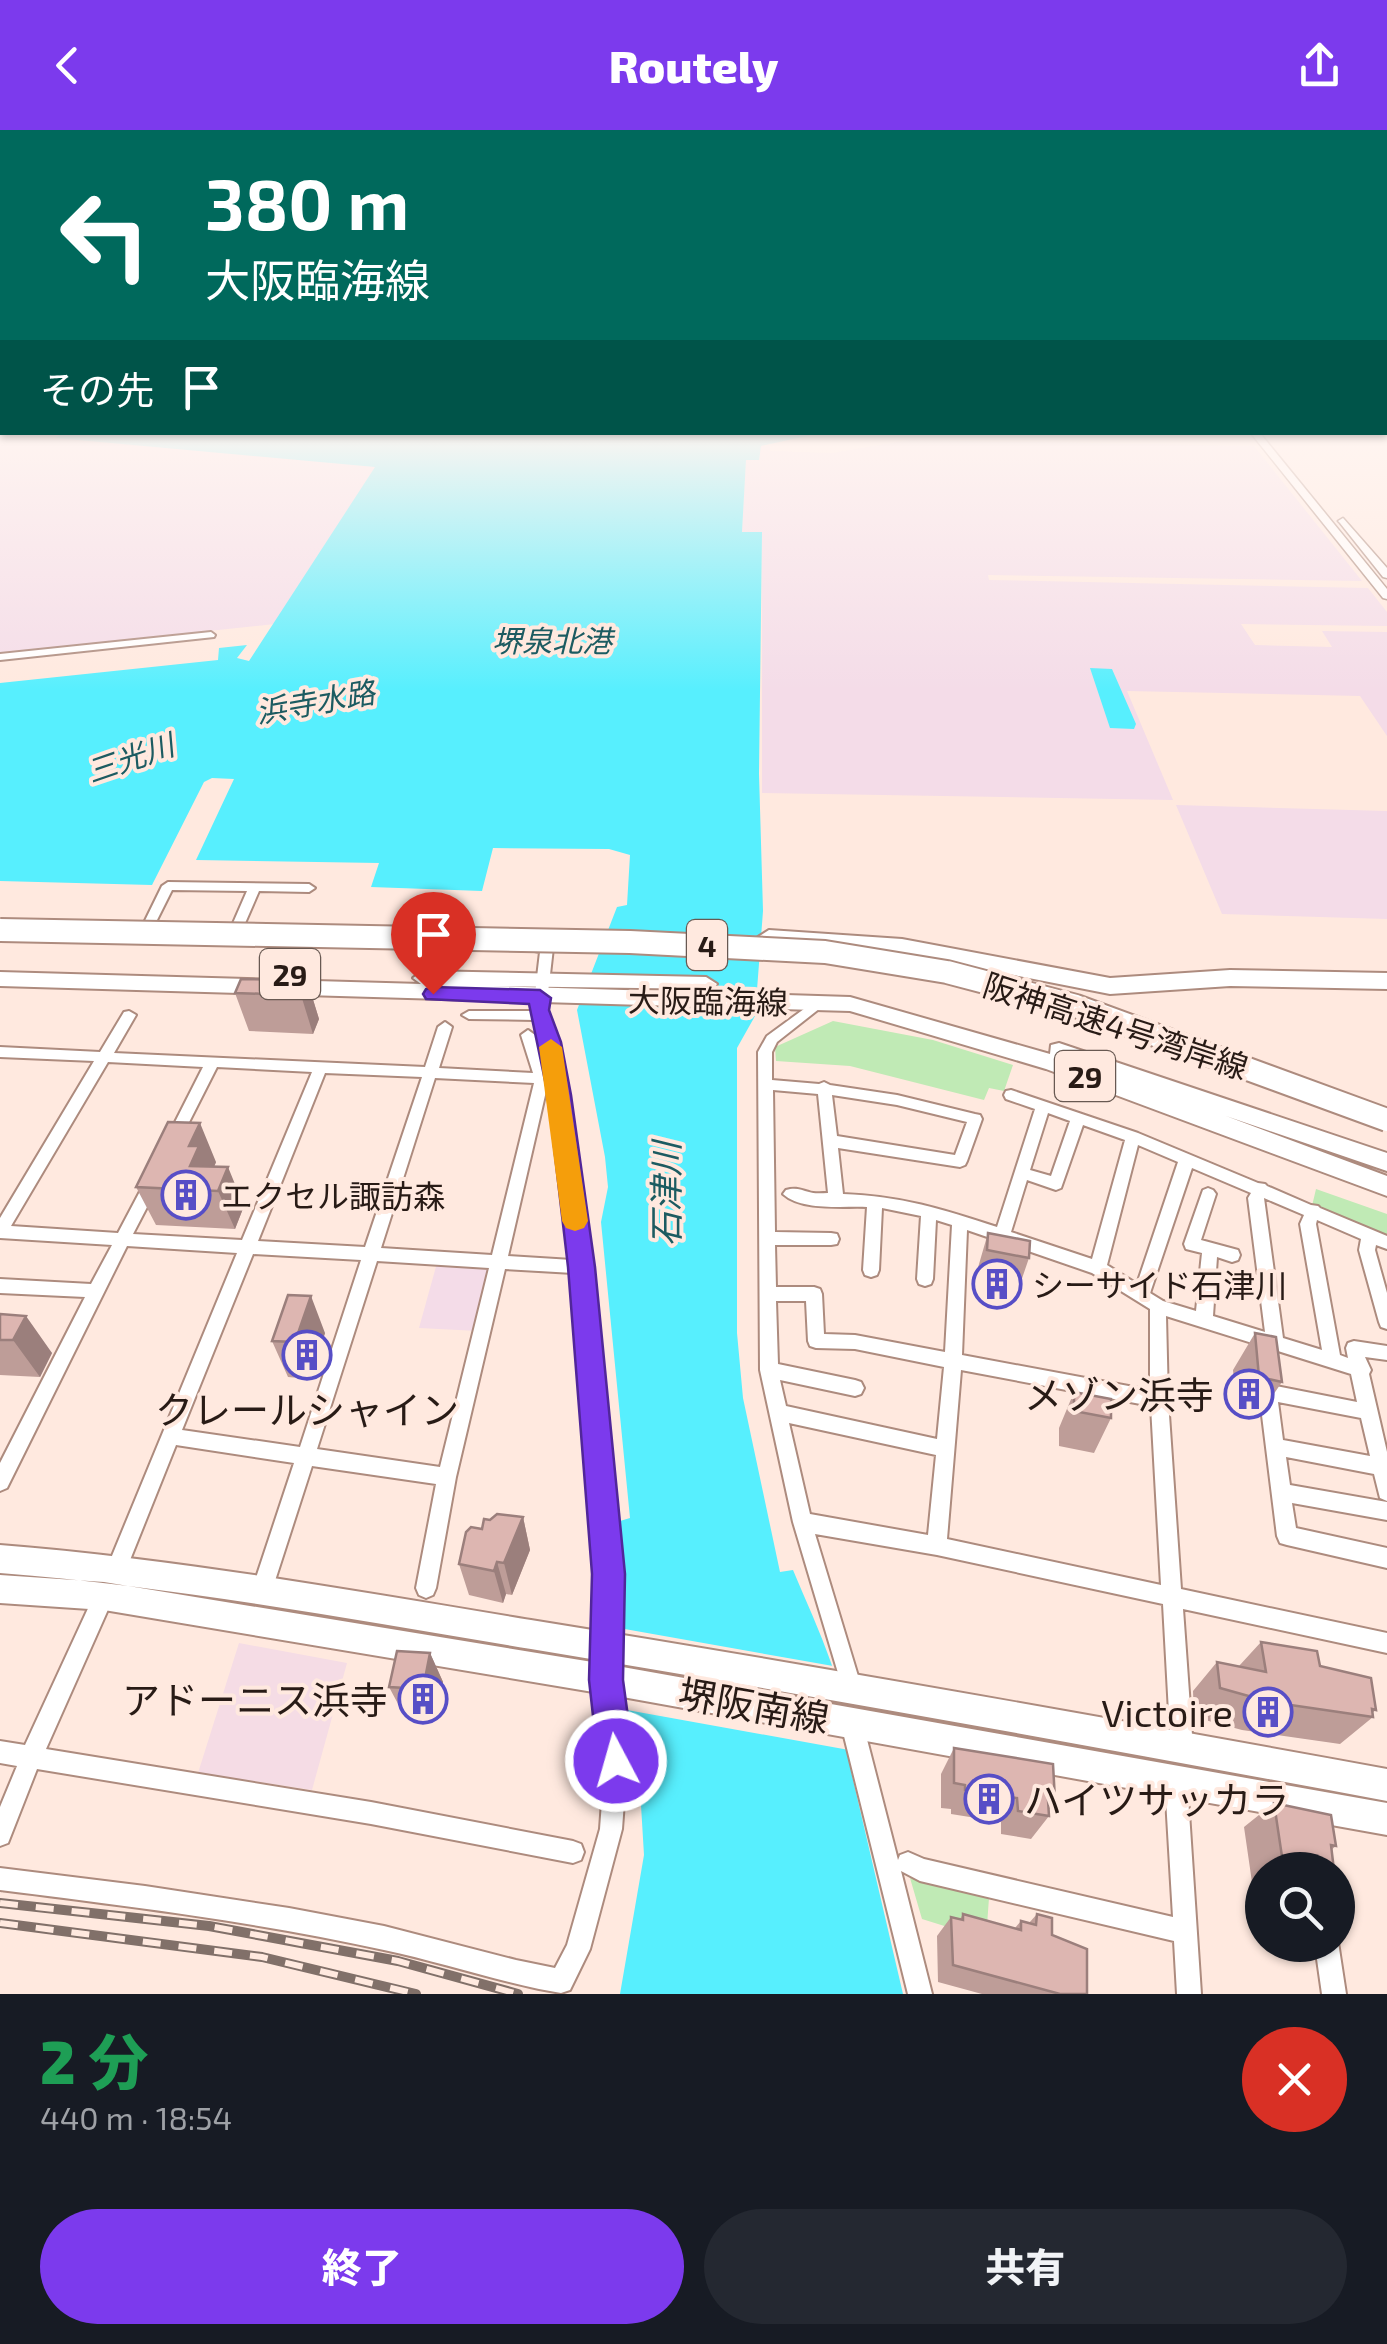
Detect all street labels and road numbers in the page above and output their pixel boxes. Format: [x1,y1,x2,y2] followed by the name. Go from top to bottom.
[687,920,727,970] road number: 4
[260,949,320,999] road number: 29
[979,964,1253,1086] street label: 阪神高速4号湾岸線
[628,980,788,1020] street label: 大阪臨海線
[1055,1051,1115,1101] road number: 29
[675,1669,833,1741] street label: 堺阪南線

